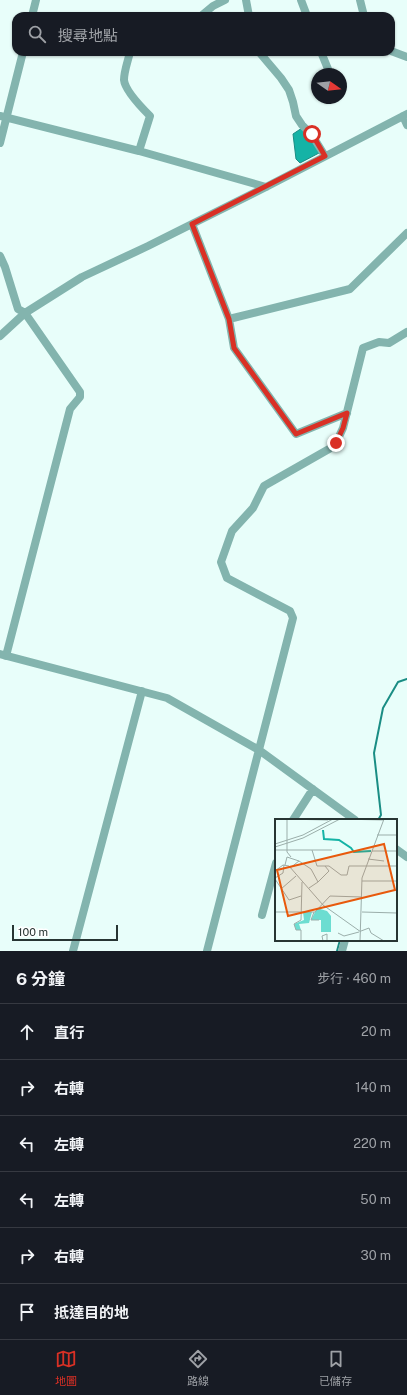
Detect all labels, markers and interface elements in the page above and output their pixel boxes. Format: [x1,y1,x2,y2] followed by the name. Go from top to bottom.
[12,12,395,56] search box
[26,23,48,45] icon: search
[58,27,118,44] text: 搜尋地點
[311,68,347,104] north arrow
[303,125,321,143] route start
[327,434,345,452] route end
[275,819,397,941] inset map
[12,923,118,942] scale bar
[18,926,48,938] text: 100 m
[16,969,65,989] text: 6 分鐘
[317,971,391,986] text: 步行 · 460 m
[16,1021,38,1043] icon: ahead
[54,1024,84,1041] text: 直行
[361,1024,391,1039] text: 20 m
[16,1077,38,1099] icon: right
[54,1080,84,1097] text: 右轉
[355,1080,391,1095] text: 140 m
[16,1133,38,1155] icon: left
[54,1136,84,1153] text: 左轉
[353,1136,391,1151] text: 220 m
[16,1189,38,1211] icon: left
[54,1192,84,1209] text: 左轉
[360,1192,391,1207] text: 50 m
[16,1245,38,1267] icon: right
[54,1248,84,1265] text: 右轉
[361,1248,391,1263] text: 30 m
[16,1301,38,1323] icon: arrive
[54,1304,129,1321] text: 抵達目的地
[55,1348,77,1388] tab: 地圖
[187,1348,209,1388] tab: 路線
[319,1348,352,1388] tab: 已儲存

